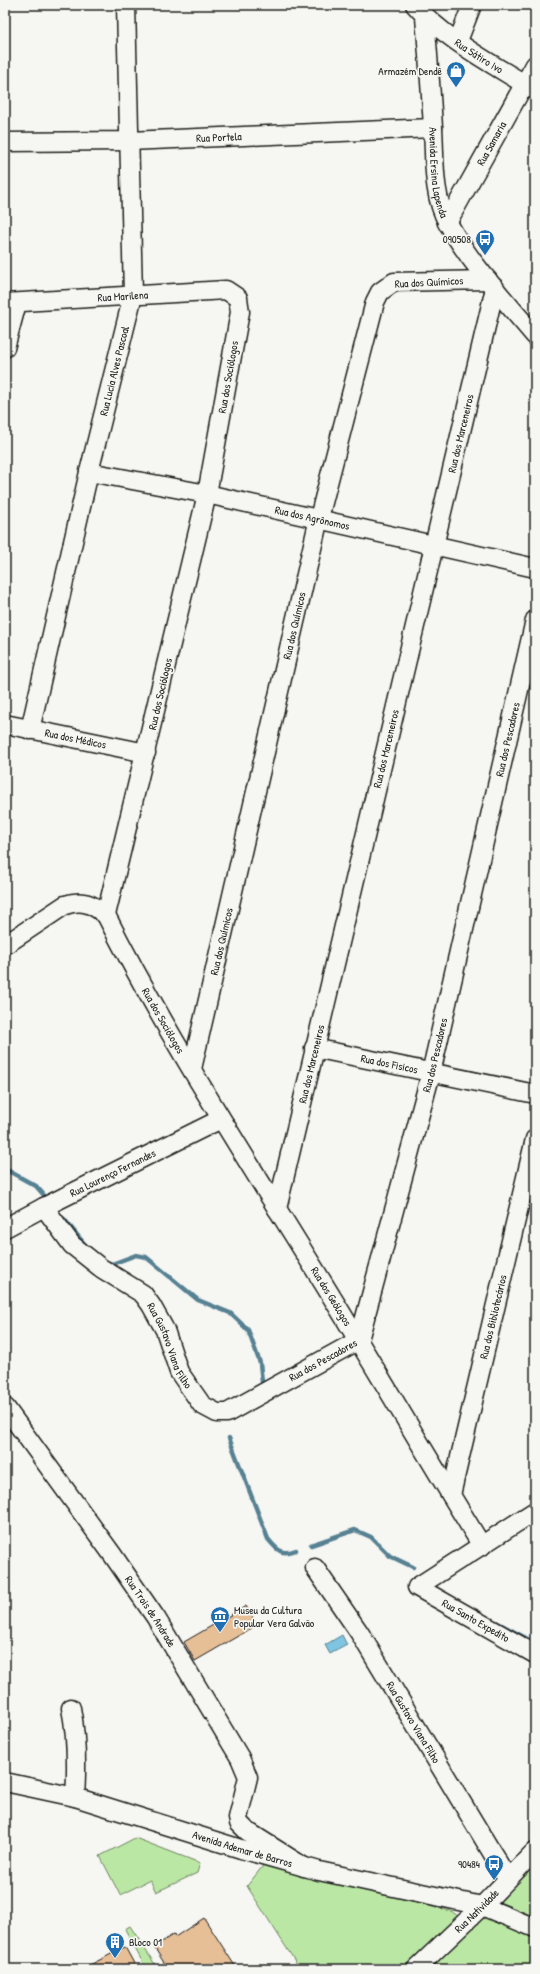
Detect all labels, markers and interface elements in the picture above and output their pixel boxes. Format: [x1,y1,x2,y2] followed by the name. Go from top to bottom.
[452,35,506,77] street label: Rua Sátiro Ivo
[445,60,467,88] shop icon: Armazém Dendê
[378,64,443,78] place label: Armazém Dendê
[473,118,510,168] street label: Rua Samaria
[426,126,452,221] street label: Avenida Ersina Lapenda
[196,129,243,145] street label: Rua Portela
[474,228,496,256] bus stop icon: 090508
[443,232,471,246] place label: 090508
[394,273,464,291] street label: Rua dos Químicos
[97,288,149,305] street label: Rua Marilena
[96,324,132,417] street label: Rua Lucia Alves Pascoal
[215,340,241,414] street label: Rua dos Sociólogos
[445,393,477,474] street label: Rua dos Marceneiros
[274,503,351,533] street label: Rua dos Agrônomos
[280,591,309,661] street label: Rua dos Químicos
[145,657,175,731] street label: Rua dos Sociólogos
[492,701,523,778] street label: Rua dos Pescadores
[370,708,402,789] street label: Rua dos Marceneiros
[44,725,108,752] street label: Rua dos Médicos
[207,906,236,976] street label: Rua dos Químicos
[139,985,188,1056] street label: Rua dos Sociólogos
[419,1017,450,1094] street label: Rua dos Pescadores
[295,1023,327,1105] street label: Rua dos Marceneiros
[360,1051,419,1076] street label: Rua dos Fisicos
[67,1146,158,1200] street label: Rua Lourenço Fernandes
[308,1264,355,1329] street label: Rua dos Geólogos
[476,1273,510,1361] street label: Rua dos Bibliotecários
[144,1300,196,1392] street label: Rua Gustavo Viana Filho
[286,1335,360,1384] street label: Rua dos Pescadores
[122,1573,179,1650] street label: Rua Trois de Andrade
[440,1596,513,1645] street label: Rua Santo Expedito
[234,1603,315,1630] place label: Museu da Cultura Popular Vera Galvão
[209,1605,231,1633] museum icon: Museu da Cultura Popular Vera Galvão
[383,1679,444,1766] street label: Rua Gustavo Viana Filho
[191,1827,294,1870] street label: Avenida Ademar de Barros
[483,1853,505,1881] bus stop icon: 90484
[458,1857,480,1871] place label: 90484
[451,1885,502,1936] street label: Rua Natividade
[104,1931,126,1959] building icon: Bloco 01
[129,1935,162,1949] place label: Bloco 01

